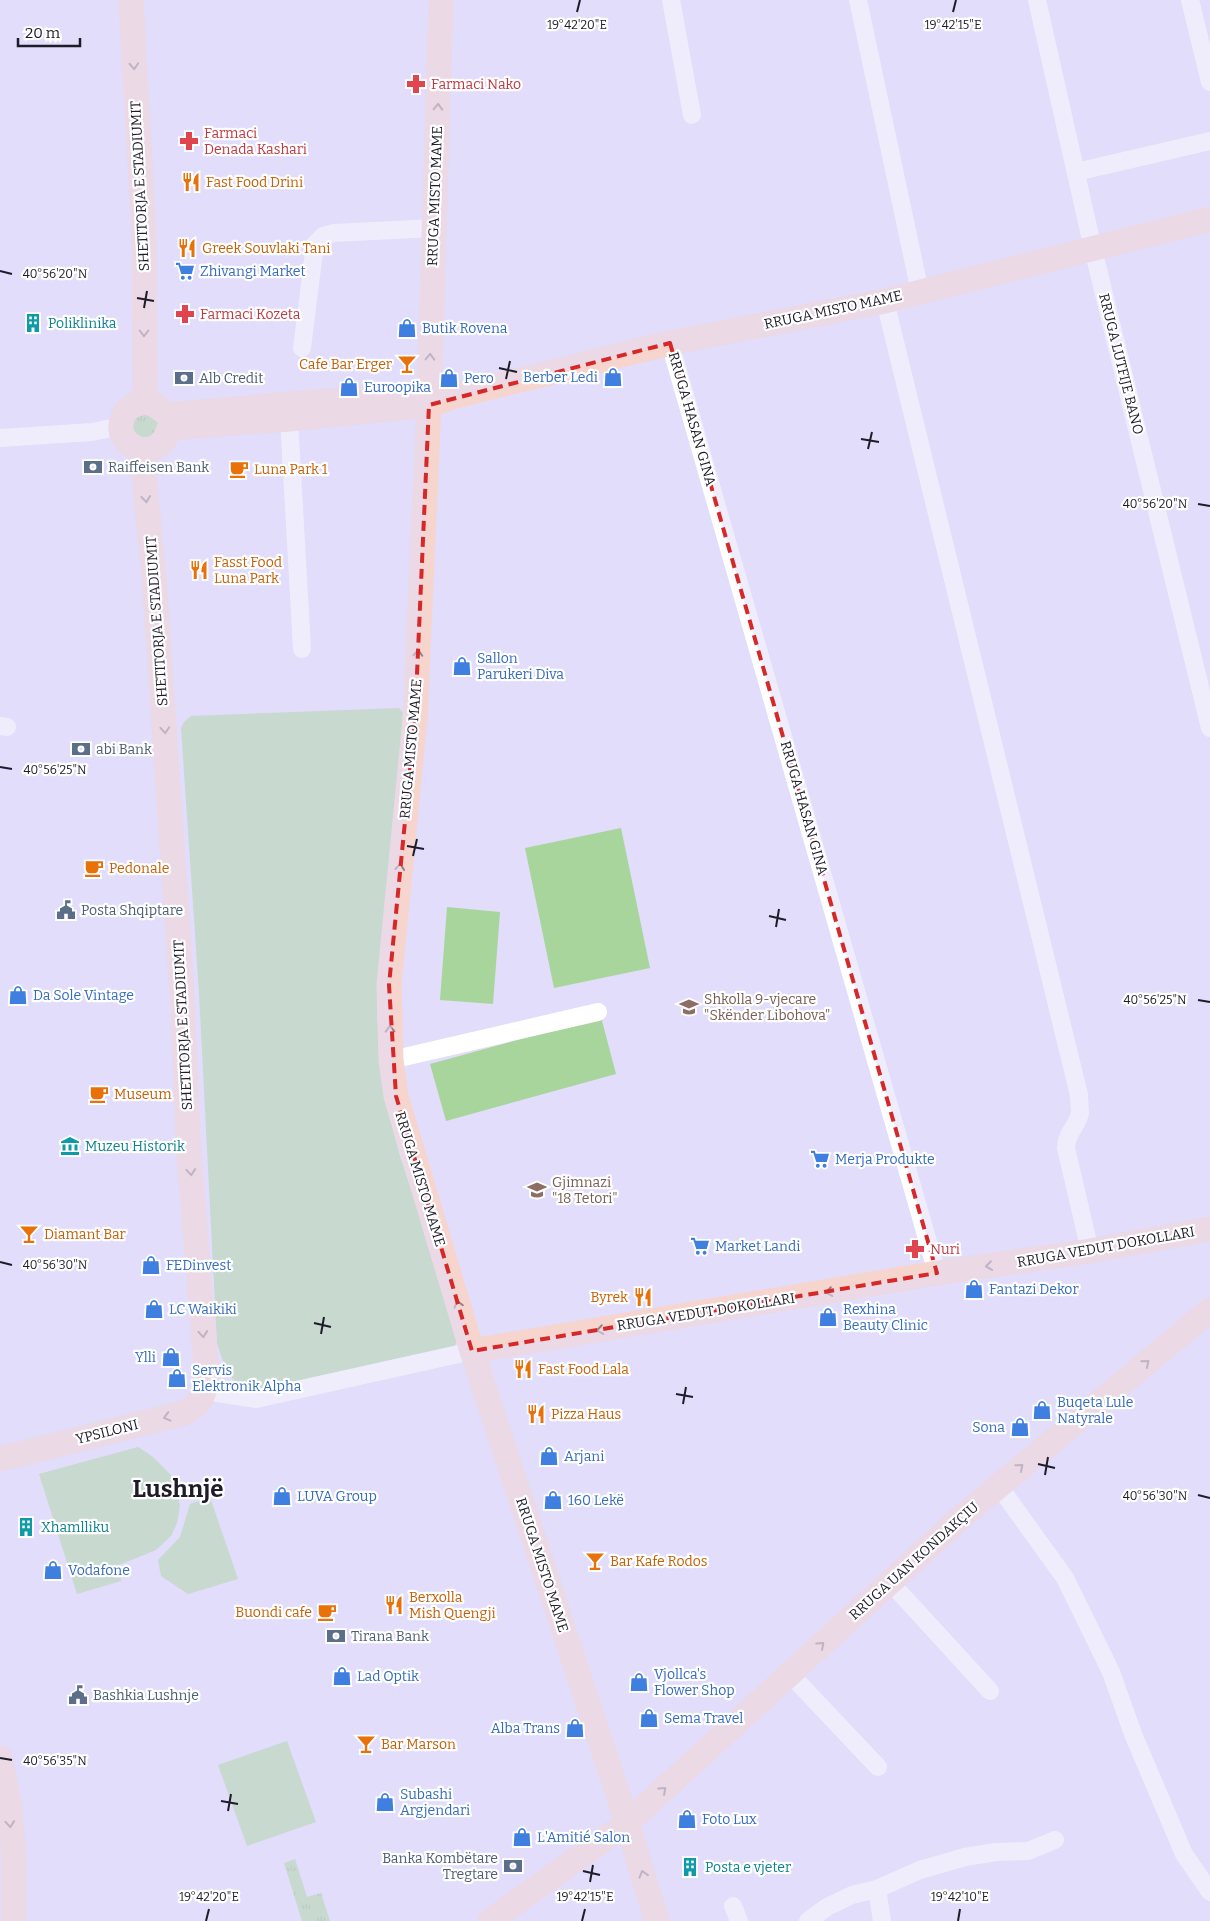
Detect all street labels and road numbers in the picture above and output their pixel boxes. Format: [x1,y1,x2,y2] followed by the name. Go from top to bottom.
[127,100,153,272] street label: SHETITORJA E STADIUMIT
[424,126,446,266] street label: RRUGA MISTO MAME
[763,287,903,333] street label: RRUGA MISTO MAME
[1095,292,1147,436] street label: RRUGA LUTFIJE BANO
[665,350,719,488] street label: RRUGA HASAN GINA
[143,535,171,707] street label: SHETITORJA E STADIUMIT
[396,678,426,820] street label: RRUGA MISTO MAME
[777,739,831,877] street label: RRUGA HASAN GINA
[170,939,196,1111] street label: SHETITORJA E STADIUMIT
[391,1109,449,1249] street label: RRUGA MISTO MAME
[1016,1223,1196,1271] street label: RRUGA VEDUT DOKOLLARI
[616,1290,796,1334] street label: RRUGA VEDUT DOKOLLARI
[74,1416,140,1448] street label: YPSILONI
[512,1496,572,1634] street label: RRUGA MISTO MAME
[846,1498,982,1624] street label: RRUGA UAN KONDAKÇIU

